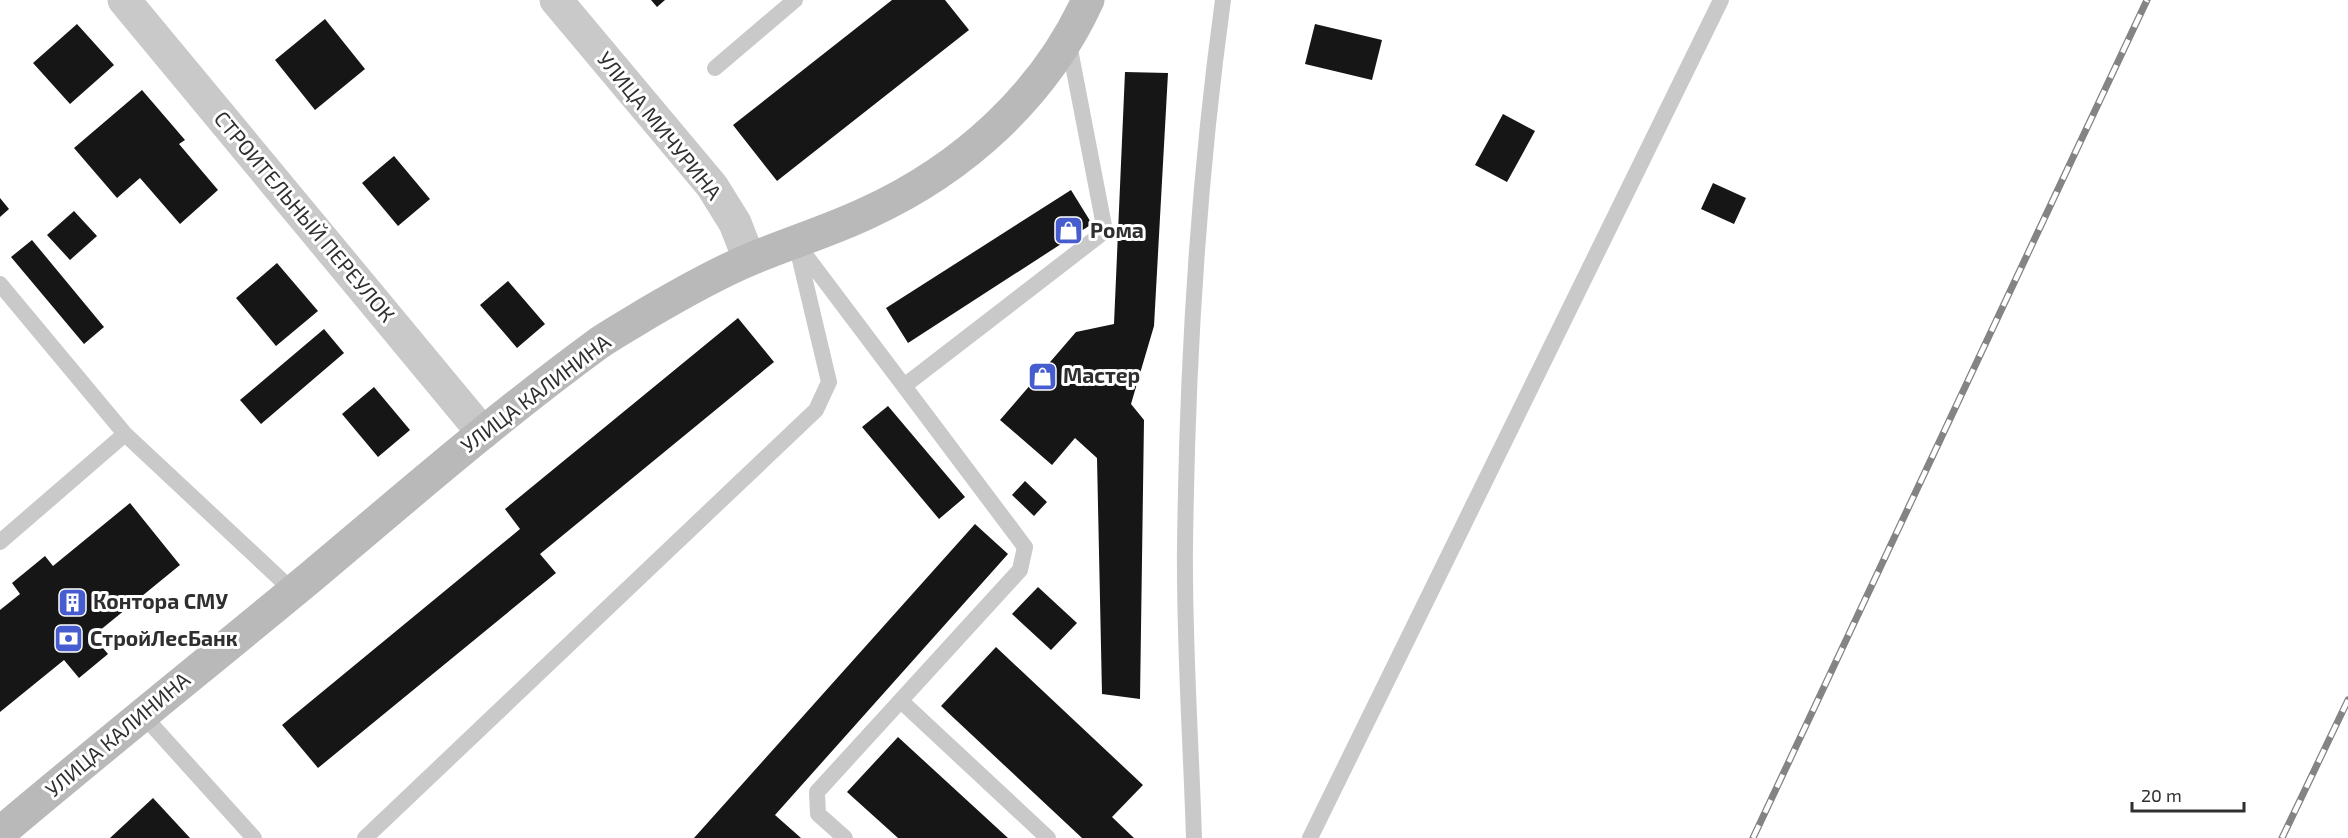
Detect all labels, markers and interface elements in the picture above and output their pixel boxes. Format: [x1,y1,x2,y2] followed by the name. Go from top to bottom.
[593,46,728,204] street label: УЛИЦА МИЧУРИНА
[210,106,401,326] street label: СТРОИТЕЛЬНЫЙ ПЕРЕУЛОК
[1053,215,1085,247] shop icon: Рома
[1090,217,1144,242] place label: Рома
[455,328,615,457] street label: УЛИЦА КАЛИНИНА
[1026,360,1058,392] shop icon: Мастер
[1063,362,1140,387] place label: Мастер
[56,586,88,618] building icon: Контора СМУ
[93,588,228,613] place label: Контора СМУ
[53,623,85,655] bank icon: СтройЛесБанк
[90,625,238,650] place label: СтройЛесБанк
[40,666,194,802] street label: УЛИЦА КАЛИНИНА
[2132,775,2244,813] scale bar
[2141,784,2182,806] text: 20 m

